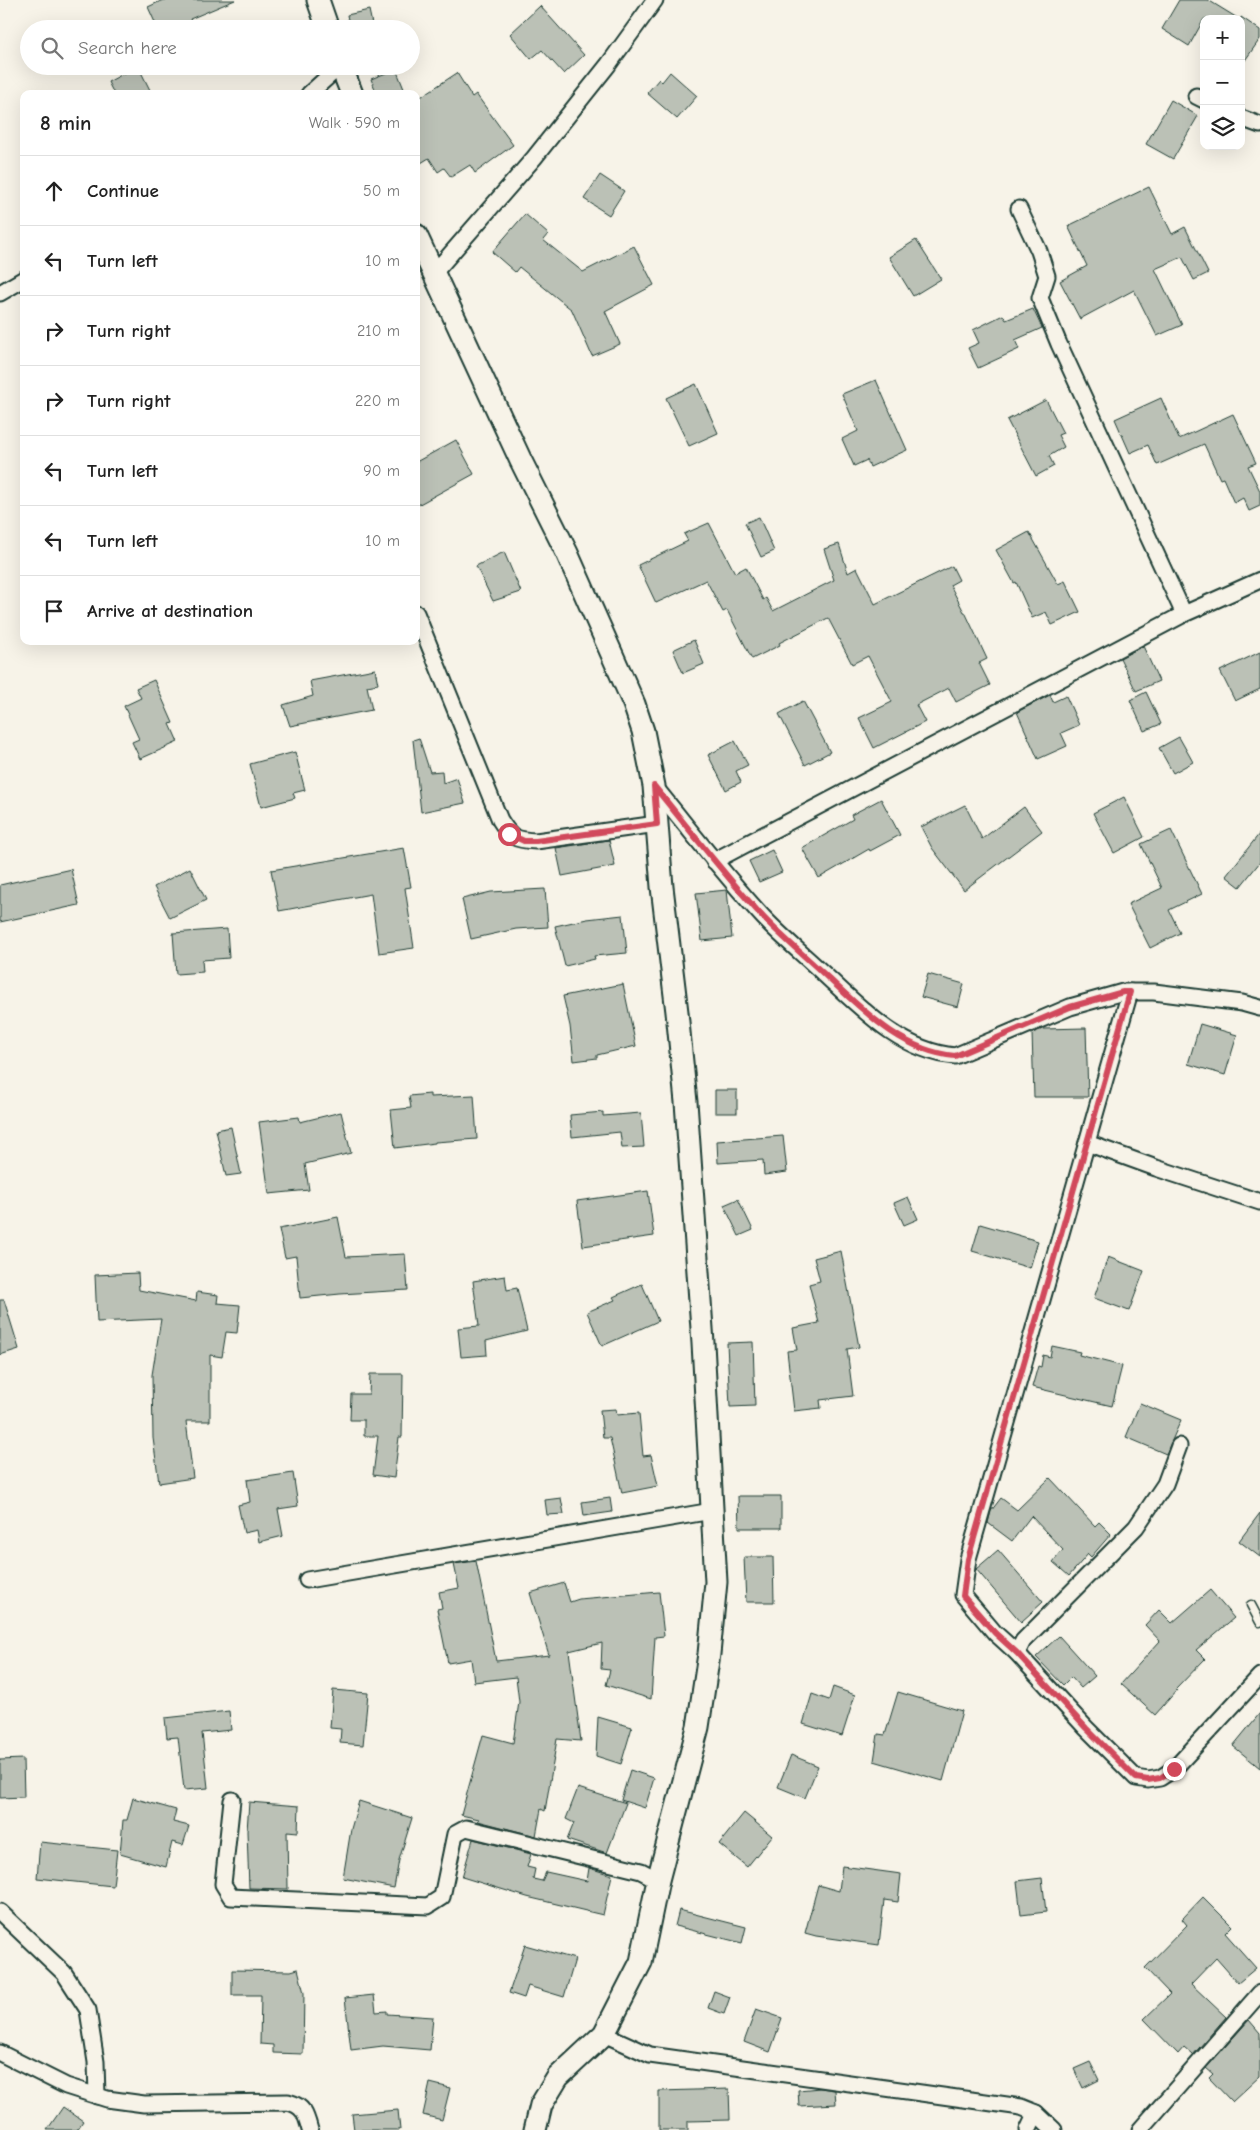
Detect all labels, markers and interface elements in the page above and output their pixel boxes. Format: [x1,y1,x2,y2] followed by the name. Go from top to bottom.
[1200,15,1245,150] map controls
[1200,15,1245,60] button: +
[20,20,420,75] search box
[38,34,66,62] icon: search
[78,37,177,59] text: Search here
[1200,60,1245,105] button: −
[1200,105,1245,150] button: layers
[40,111,91,135] text: 8 min
[309,114,400,132] text: Walk · 590 m
[40,177,68,205] icon: ahead
[87,180,159,202] text: Continue
[363,182,400,200] text: 50 m
[40,247,68,275] icon: left
[87,250,158,272] text: Turn left
[365,252,400,270] text: 10 m
[40,317,68,345] icon: right
[87,320,171,342] text: Turn right
[357,322,400,340] text: 210 m
[40,387,68,415] icon: right
[87,390,171,412] text: Turn right
[355,392,400,410] text: 220 m
[40,457,68,485] icon: left
[87,460,158,482] text: Turn left
[363,462,400,480] text: 90 m
[40,527,68,555] icon: left
[87,530,158,552] text: Turn left
[365,532,400,550] text: 10 m
[40,597,68,625] icon: arrive
[87,600,253,622] text: Arrive at destination
[498,823,521,846] route start
[1163,1758,1186,1781] route end

